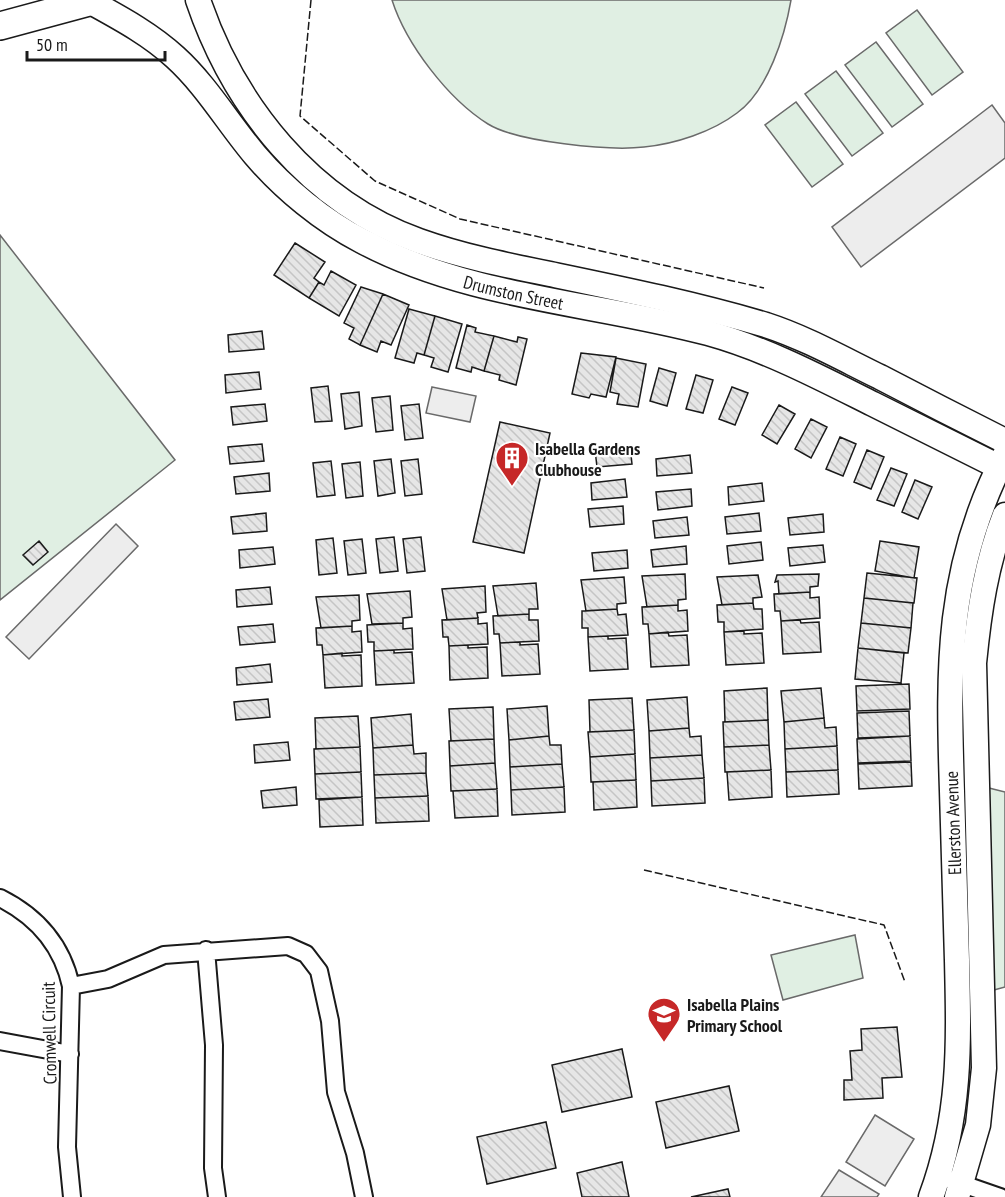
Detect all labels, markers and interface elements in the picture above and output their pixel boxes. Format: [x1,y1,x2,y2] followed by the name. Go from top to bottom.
[27,24,165,62] scale bar
[36,33,68,56] text: 50 m
[461,270,565,314] street label: Drumston Street
[535,437,640,481] place label: Isabella Gardens Clubhouse
[494,440,530,487] building icon: Isabella Gardens Clubhouse
[940,771,966,875] street label: Ellerston Avenue
[37,981,61,1085] street label: Cromwell Circuit
[687,993,783,1037] place label: Isabella Plains Primary School
[646,996,682,1043] school or university icon: Isabella Plains Primary School

